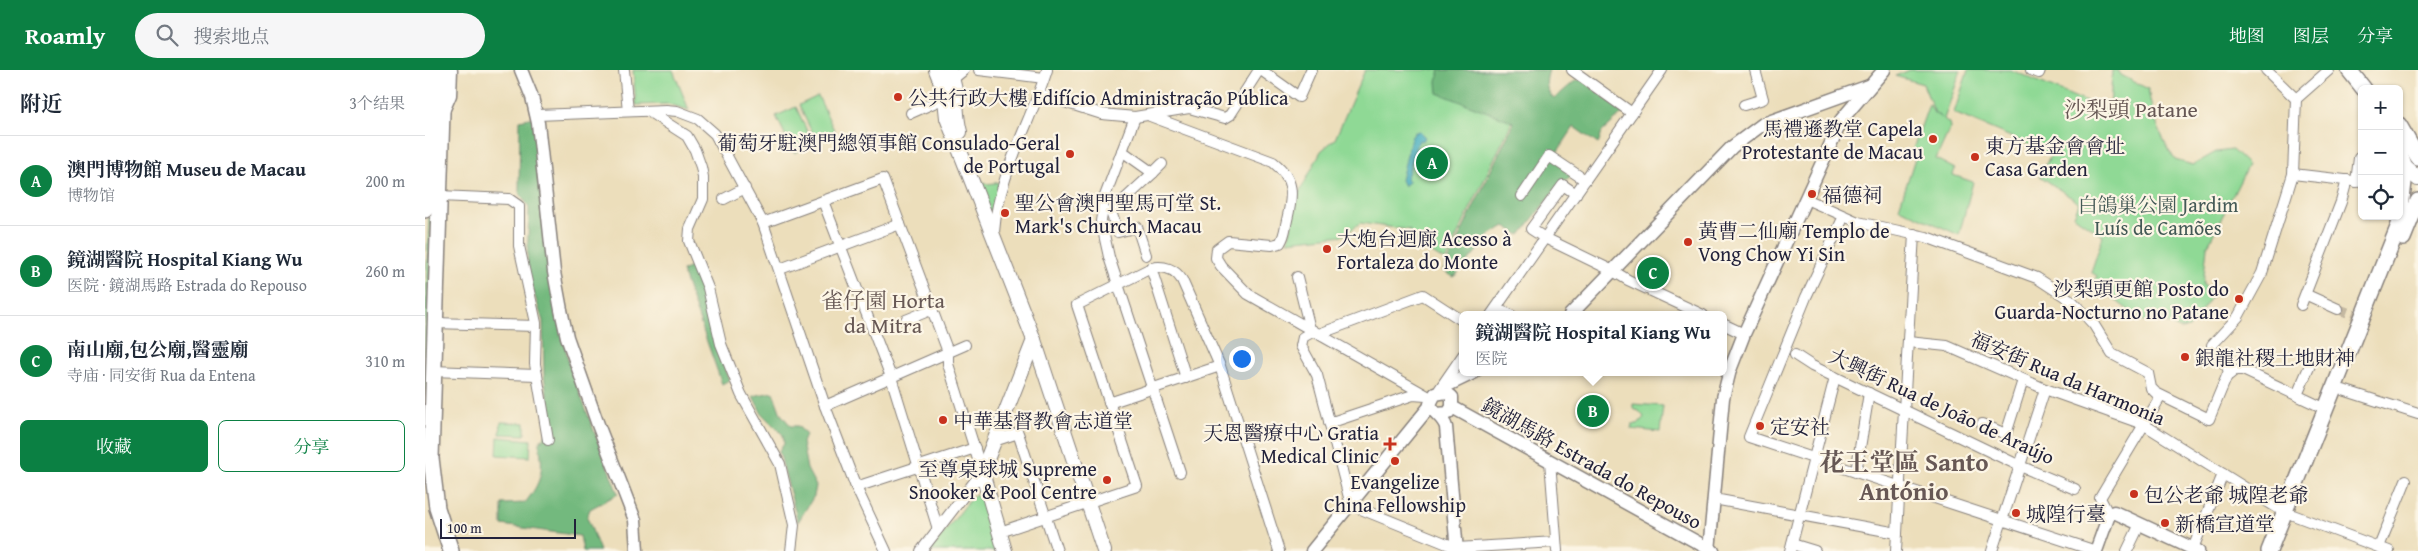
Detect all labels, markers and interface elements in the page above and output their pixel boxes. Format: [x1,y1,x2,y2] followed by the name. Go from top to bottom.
[135,13,485,58] search box
[25,18,105,53] text: Roamly
[153,21,181,49] icon: search
[193,22,269,50] text: 搜索地点
[2229,22,2265,49] text: 地图
[2293,22,2329,49] text: 图层
[2357,22,2393,49] text: 分享
[908,83,1289,112] place label: 公共行政大樓 Edifício Administração Pública
[2358,85,2403,220] map controls
[2358,85,2403,130] button: +
[20,88,62,119] text: 附近
[349,91,405,115] text: 3个结果
[892,91,904,103] marker: 公共行政大樓 Edifício Administração Pública
[2064,93,2198,125] district label: 沙梨頭 Patane
[1742,114,1924,166] place label: 馬禮遜教堂 Capela Protestante de Macau
[717,128,1060,180] place label: 葡萄牙駐澳門總領事館 Consulado-Geral de Portugal
[2358,130,2403,175] button: −
[1985,131,2125,183] place label: 東方基金會會址 Casa Garden
[1927,133,1939,145] marker: 馬禮遜教堂 Capela Protestante de Macau
[1416,144,1448,182] pin: A
[1064,148,1076,160] marker: 葡萄牙駐澳門總領事館 Consulado-Geral de Portugal
[1969,151,1981,163] marker: 東方基金會會址 Casa Garden
[67,155,306,183] text: 澳門博物館 Museu de Macau
[31,169,41,193] text: A
[365,169,405,193] text: 200 m
[2358,175,2403,220] button: locate
[1822,180,1882,209] place label: 福德祠
[67,183,115,207] text: 博物馆
[1015,188,1221,240] place label: 聖公會澳門聖馬可堂 St. Mark's Church, Macau
[1806,188,1818,200] marker: 福德祠
[2078,190,2239,242] park label: 白鴿巢公園 Jardim Luís de Camões
[999,207,1011,219] marker: 聖公會澳門聖馬可堂 St. Mark's Church, Macau
[1698,216,1890,268] place label: 黃曹二仙廟 Templo de Vong Chow Yi Sin
[1337,224,1512,276] place label: 大炮台迴廊 Acesso à Fortaleza do Monte
[1682,236,1694,248] marker: 黃曹二仙廟 Templo de Vong Chow Yi Sin
[1321,243,1333,255] marker: 大炮台迴廊 Acesso à Fortaleza do Monte
[67,245,302,273] text: 鏡湖醫院 Hospital Kiang Wu
[1637,254,1669,292] pin: C
[31,259,41,283] text: B
[365,259,405,283] text: 260 m
[67,273,307,297] text: 医院 · 鏡湖馬路 Estrada do Repouso
[1995,274,2229,326] place label: 沙梨頭更館 Posto do Guarda-Nocturno no Patane
[821,284,946,341] district label: 雀仔園 Horta da Mitra
[2233,293,2245,305] marker: 沙梨頭更館 Posto do Guarda-Nocturno no Patane
[1459,311,1727,376] popup
[1475,318,1711,346] text: 鏡湖醫院 Hospital Kiang Wu
[1966,324,2170,432] street label: 福安街 Rua da Harmonia
[67,335,249,363] text: 南山廟,包公廟,醫靈廟
[1824,341,2060,471] street label: 大興街 Rua de João de Araújo
[2195,343,2355,372] place label: 銀龍社稷土地財神
[1229,346,1255,372] your location
[1475,346,1507,370] text: 医院
[31,349,41,373] text: C
[365,349,405,373] text: 310 m
[2179,351,2191,363] marker: 銀龍社稷土地財神
[67,363,256,387] text: 寺庙 · 同安街 Rua da Entena
[1477,390,1707,536] street label: 鏡湖馬路 Estrada do Repouso
[1577,392,1609,430] pin: B
[953,406,1133,435] place label: 中華基督教會志道堂
[1770,412,1830,441] place label: 定安社
[937,414,949,426] marker: 中華基督教會志道堂
[1203,418,1380,470] place label: 天恩醫療中心 Gratia Medical Clinic
[20,420,208,472] button: 收藏
[218,420,405,472] button: 分享
[1754,420,1766,432] marker: 定安社
[1383,437,1397,451] marker: 天恩醫療中心 Gratia Medical Clinic
[1820,444,1988,509] district label: 花王堂區 Santo António
[909,454,1097,506] place label: 至尊桌球城 Supreme Snooker & Pool Centre
[1389,455,1401,467] marker: Evangelize China Fellowship
[1324,467,1466,519] place label: Evangelize China Fellowship
[1101,474,1113,486] marker: 至尊桌球城 Supreme Snooker & Pool Centre
[2144,480,2308,509] place label: 包公老爺 城隍老爺
[2128,488,2140,500] marker: 包公老爺 城隍老爺
[2026,499,2106,528] place label: 城隍行臺
[2010,507,2022,519] marker: 城隍行臺
[2175,509,2275,538] place label: 新橋宣道堂
[440,516,576,539] scale bar
[2159,517,2171,529] marker: 新橋宣道堂
[447,518,482,538] text: 100 m

